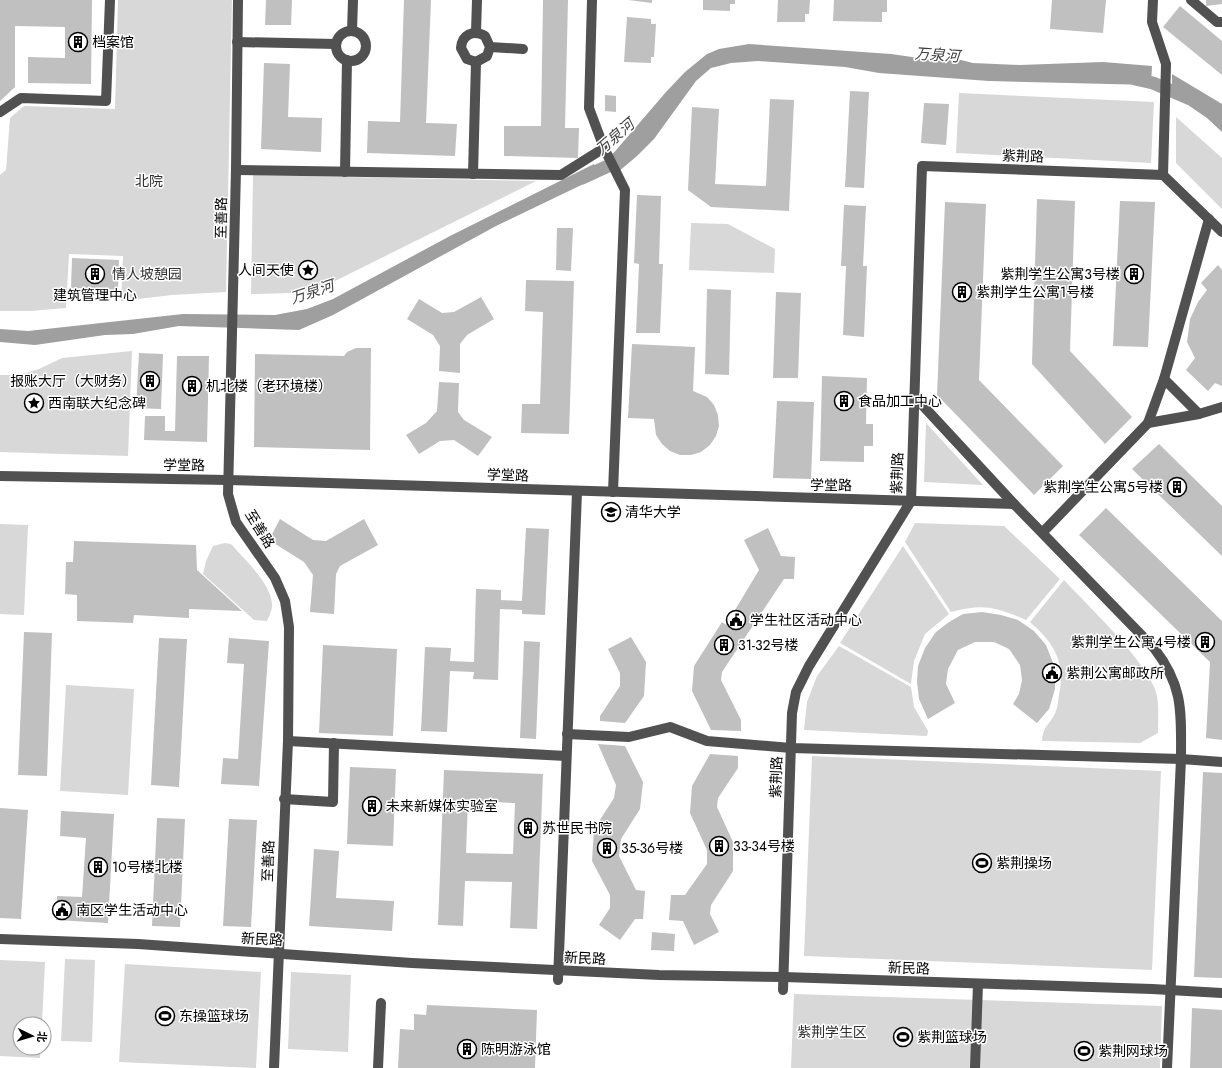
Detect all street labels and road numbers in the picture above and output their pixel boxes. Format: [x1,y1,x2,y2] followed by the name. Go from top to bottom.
[1002,145,1044,167] street label: 紫荆路
[211,197,231,239] street label: 至善路
[886,452,908,494] street label: 紫荆路
[163,455,205,475] street label: 学堂路
[487,464,529,486] street label: 学堂路
[810,475,852,495] street label: 学堂路
[240,506,280,552] street label: 至善路
[765,756,787,798] street label: 紫荆路
[257,840,279,882] street label: 至善路
[241,928,283,950] street label: 新民路
[564,947,606,969] street label: 新民路
[888,957,930,979] street label: 新民路

